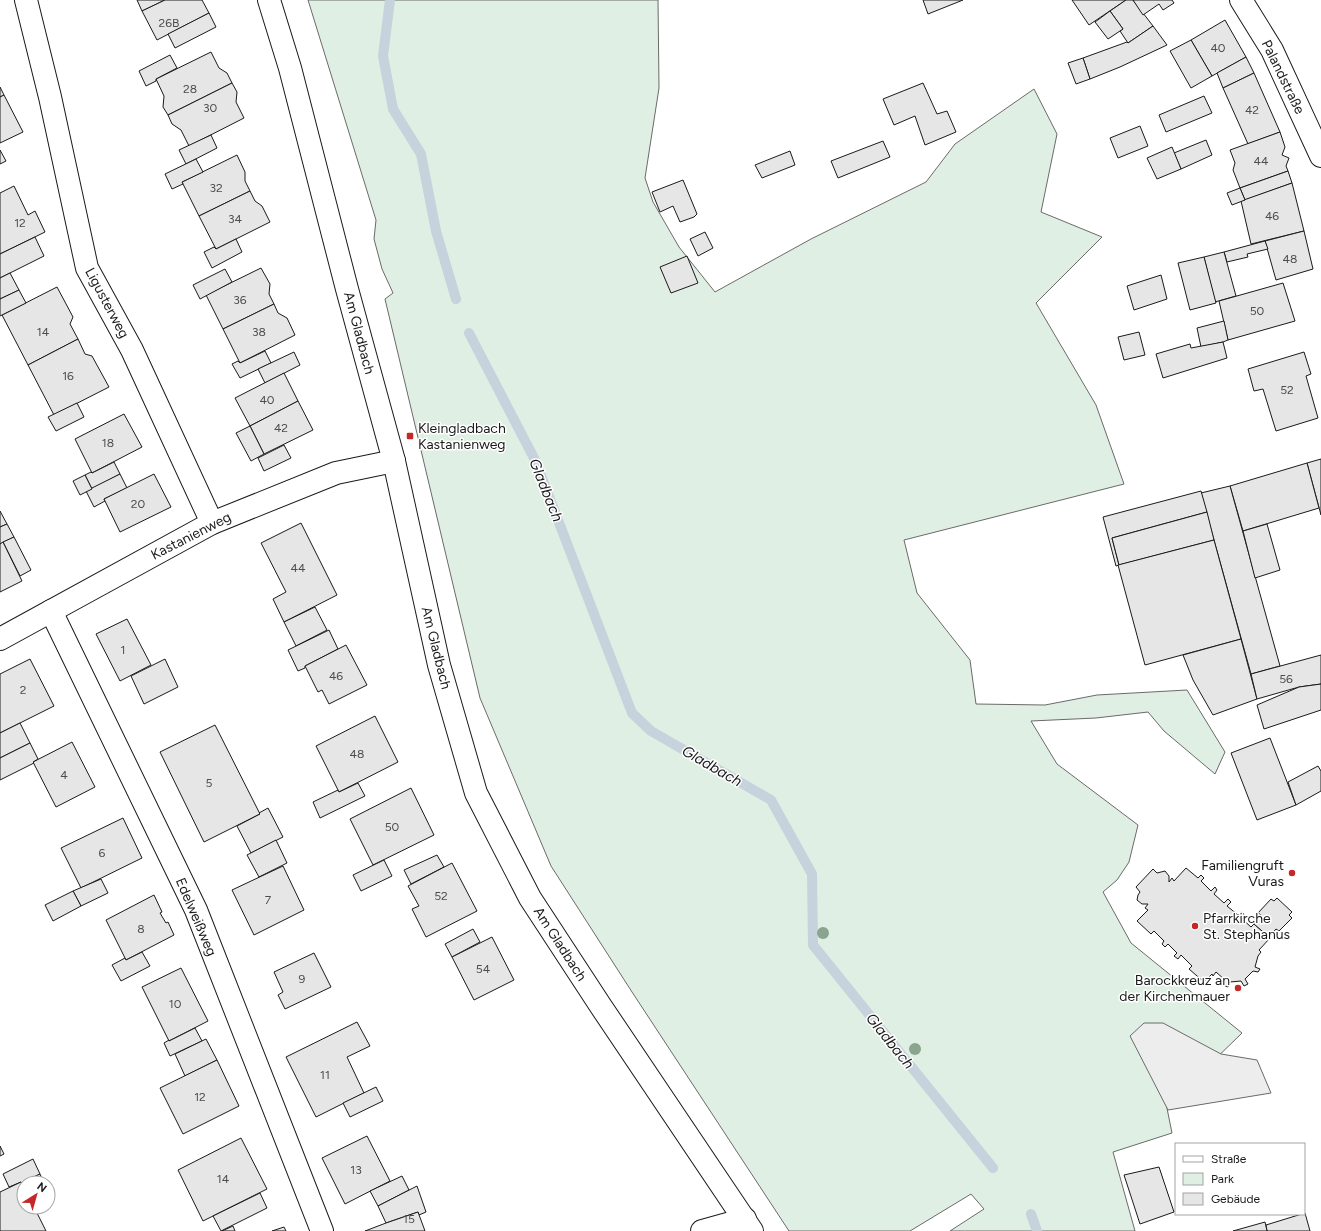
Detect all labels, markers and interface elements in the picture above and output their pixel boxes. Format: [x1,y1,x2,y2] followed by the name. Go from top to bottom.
[159,16,179,30] house number: 26B
[1258,37,1308,117] street label: Palandstraße
[1210,41,1226,55] house number: 40
[183,82,197,96] house number: 28
[203,101,217,115] house number: 30
[1245,103,1259,117] house number: 42
[1254,154,1269,168] house number: 44
[209,181,223,195] house number: 32
[1265,209,1279,223] house number: 46
[228,212,243,226] house number: 34
[14,216,26,230] house number: 12
[1283,252,1297,266] house number: 48
[81,265,133,341] street label: Ligusterweg
[340,290,378,376] street label: Am Gladbach
[233,293,247,307] house number: 36
[1250,304,1265,318] house number: 50
[37,325,50,339] house number: 14
[252,325,266,339] house number: 38
[62,369,74,383] house number: 16
[1280,383,1294,397] house number: 52
[259,393,275,407] house number: 40
[418,420,506,453] place label: Kleingladbach Kastanienweg
[274,421,288,435] house number: 42
[405,431,415,441] marker: Kleingladbach Kastanienweg
[102,436,114,450] house number: 18
[525,456,567,524] water label: Gladbach
[131,497,146,511] house number: 20
[148,509,234,563] street label: Kastanienweg
[291,561,306,575] house number: 44
[418,605,455,691] street label: Am Gladbach
[121,643,125,657] house number: 1
[329,669,343,683] house number: 46
[1279,672,1293,686] house number: 56
[20,683,26,697] house number: 2
[679,742,745,790] water label: Gladbach
[350,747,364,761] house number: 48
[60,768,68,782] house number: 4
[206,776,213,790] house number: 5
[385,820,400,834] house number: 50
[99,846,106,860] house number: 6
[1201,857,1284,890] place label: Familiengruft Vuras
[1287,868,1297,878] marker: Familiengruft Vuras
[172,875,220,959] street label: Edelweißweg
[434,889,448,903] house number: 52
[265,893,272,907] house number: 7
[530,904,590,984] street label: Am Gladbach
[1203,910,1290,943] place label: Pfarrkirche St. Stephanus
[1190,921,1200,931] marker: Pfarrkirche St. Stephanus
[137,922,145,936] house number: 8
[476,962,491,976] house number: 54
[299,972,306,986] house number: 9
[1119,972,1230,1005] place label: Barockkreuz an der Kirchenmauer
[1233,983,1243,993] marker: Barockkreuz an der Kirchenmauer
[169,997,182,1011] house number: 10
[862,1010,918,1072] water label: Gladbach
[320,1068,330,1082] house number: 11
[194,1090,206,1104] house number: 12
[1175,1143,1305,1215] legend
[1211,1152,1247,1166] text: Straße
[350,1163,362,1177] house number: 13
[217,1172,230,1186] house number: 14
[1211,1172,1234,1186] text: Park
[16,1175,56,1215] north arrow
[34,1180,49,1195] text: N
[1211,1192,1261,1206] text: Gebäude
[403,1212,415,1226] house number: 15

